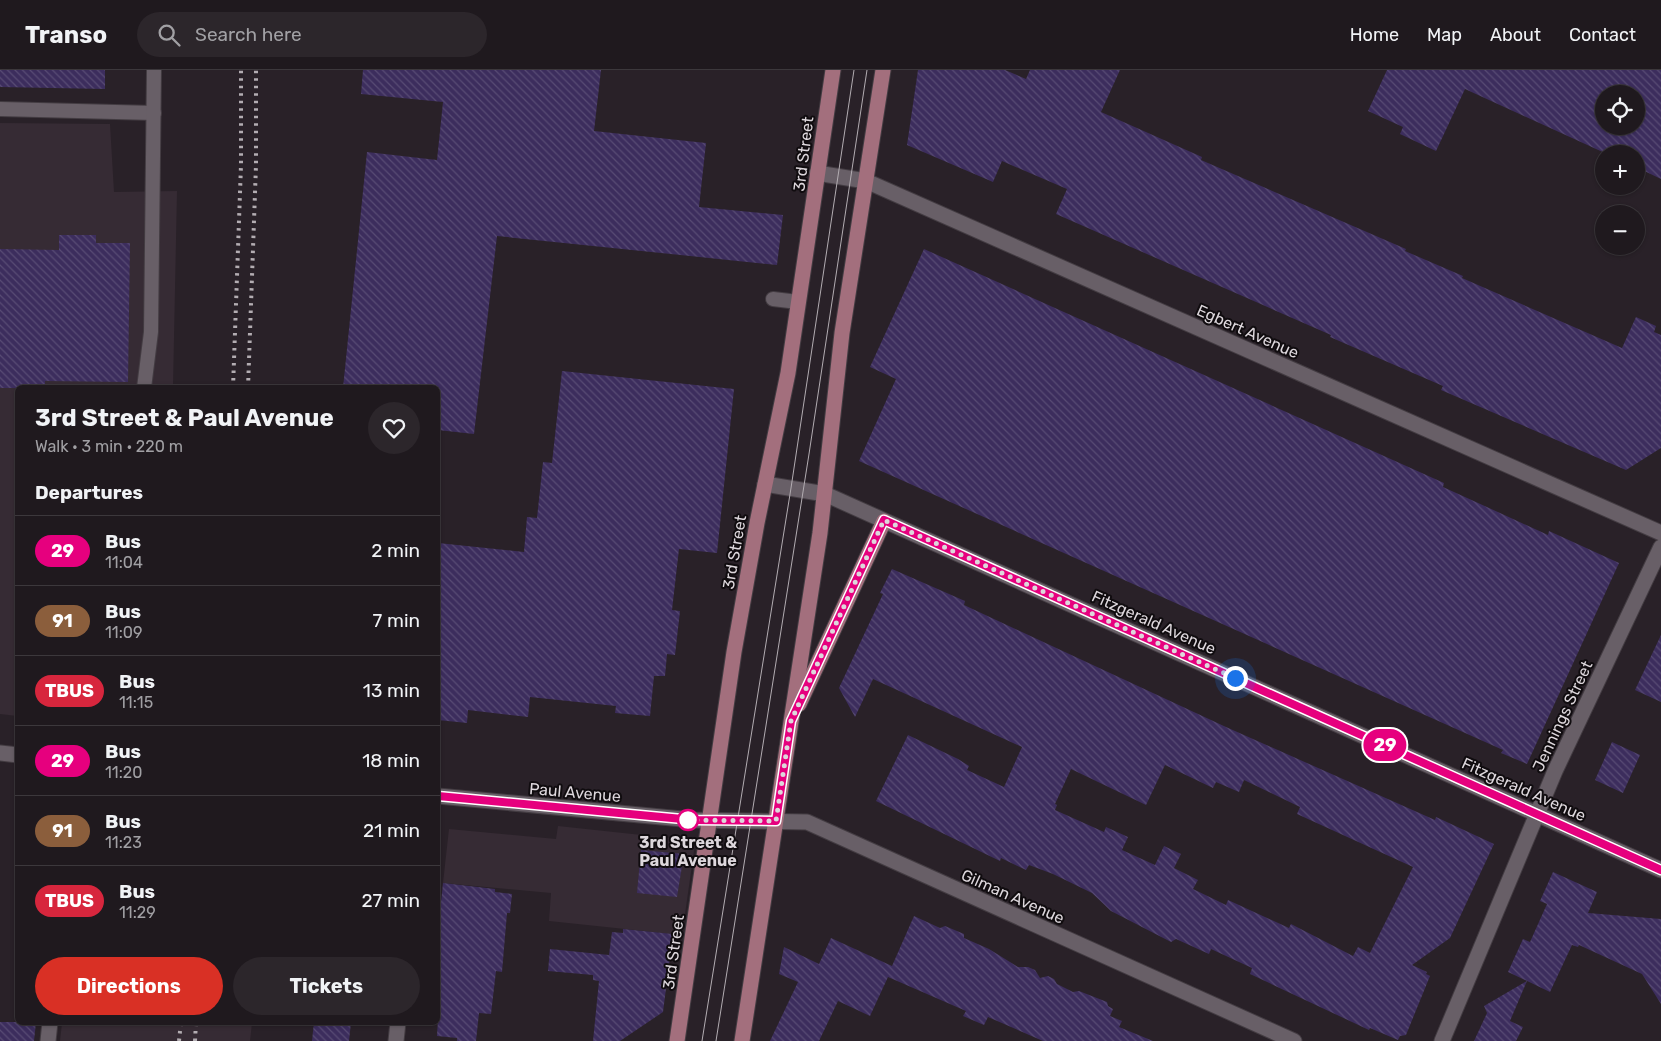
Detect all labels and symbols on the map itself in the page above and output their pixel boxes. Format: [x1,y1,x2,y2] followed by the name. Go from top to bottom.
[789,116,818,193] street label: 3rd Street
[1194,301,1302,362] street label: Egbert Avenue
[719,513,750,591] street label: 3rd Street
[1089,587,1219,658] street label: Fitzgerald Avenue
[1528,658,1596,775] street label: Jennings Street
[1223,666,1248,691] your location
[1362,729,1408,761] line badge: 29
[1459,754,1589,825] street label: Fitzgerald Avenue
[528,779,622,806] street label: Paul Avenue
[677,809,699,831] marker: 3rd Street & Paul Avenue
[639,833,737,870] place label: 3rd Street & Paul Avenue
[958,865,1067,928] street label: Gilman Avenue
[659,913,688,991] street label: 3rd Street

